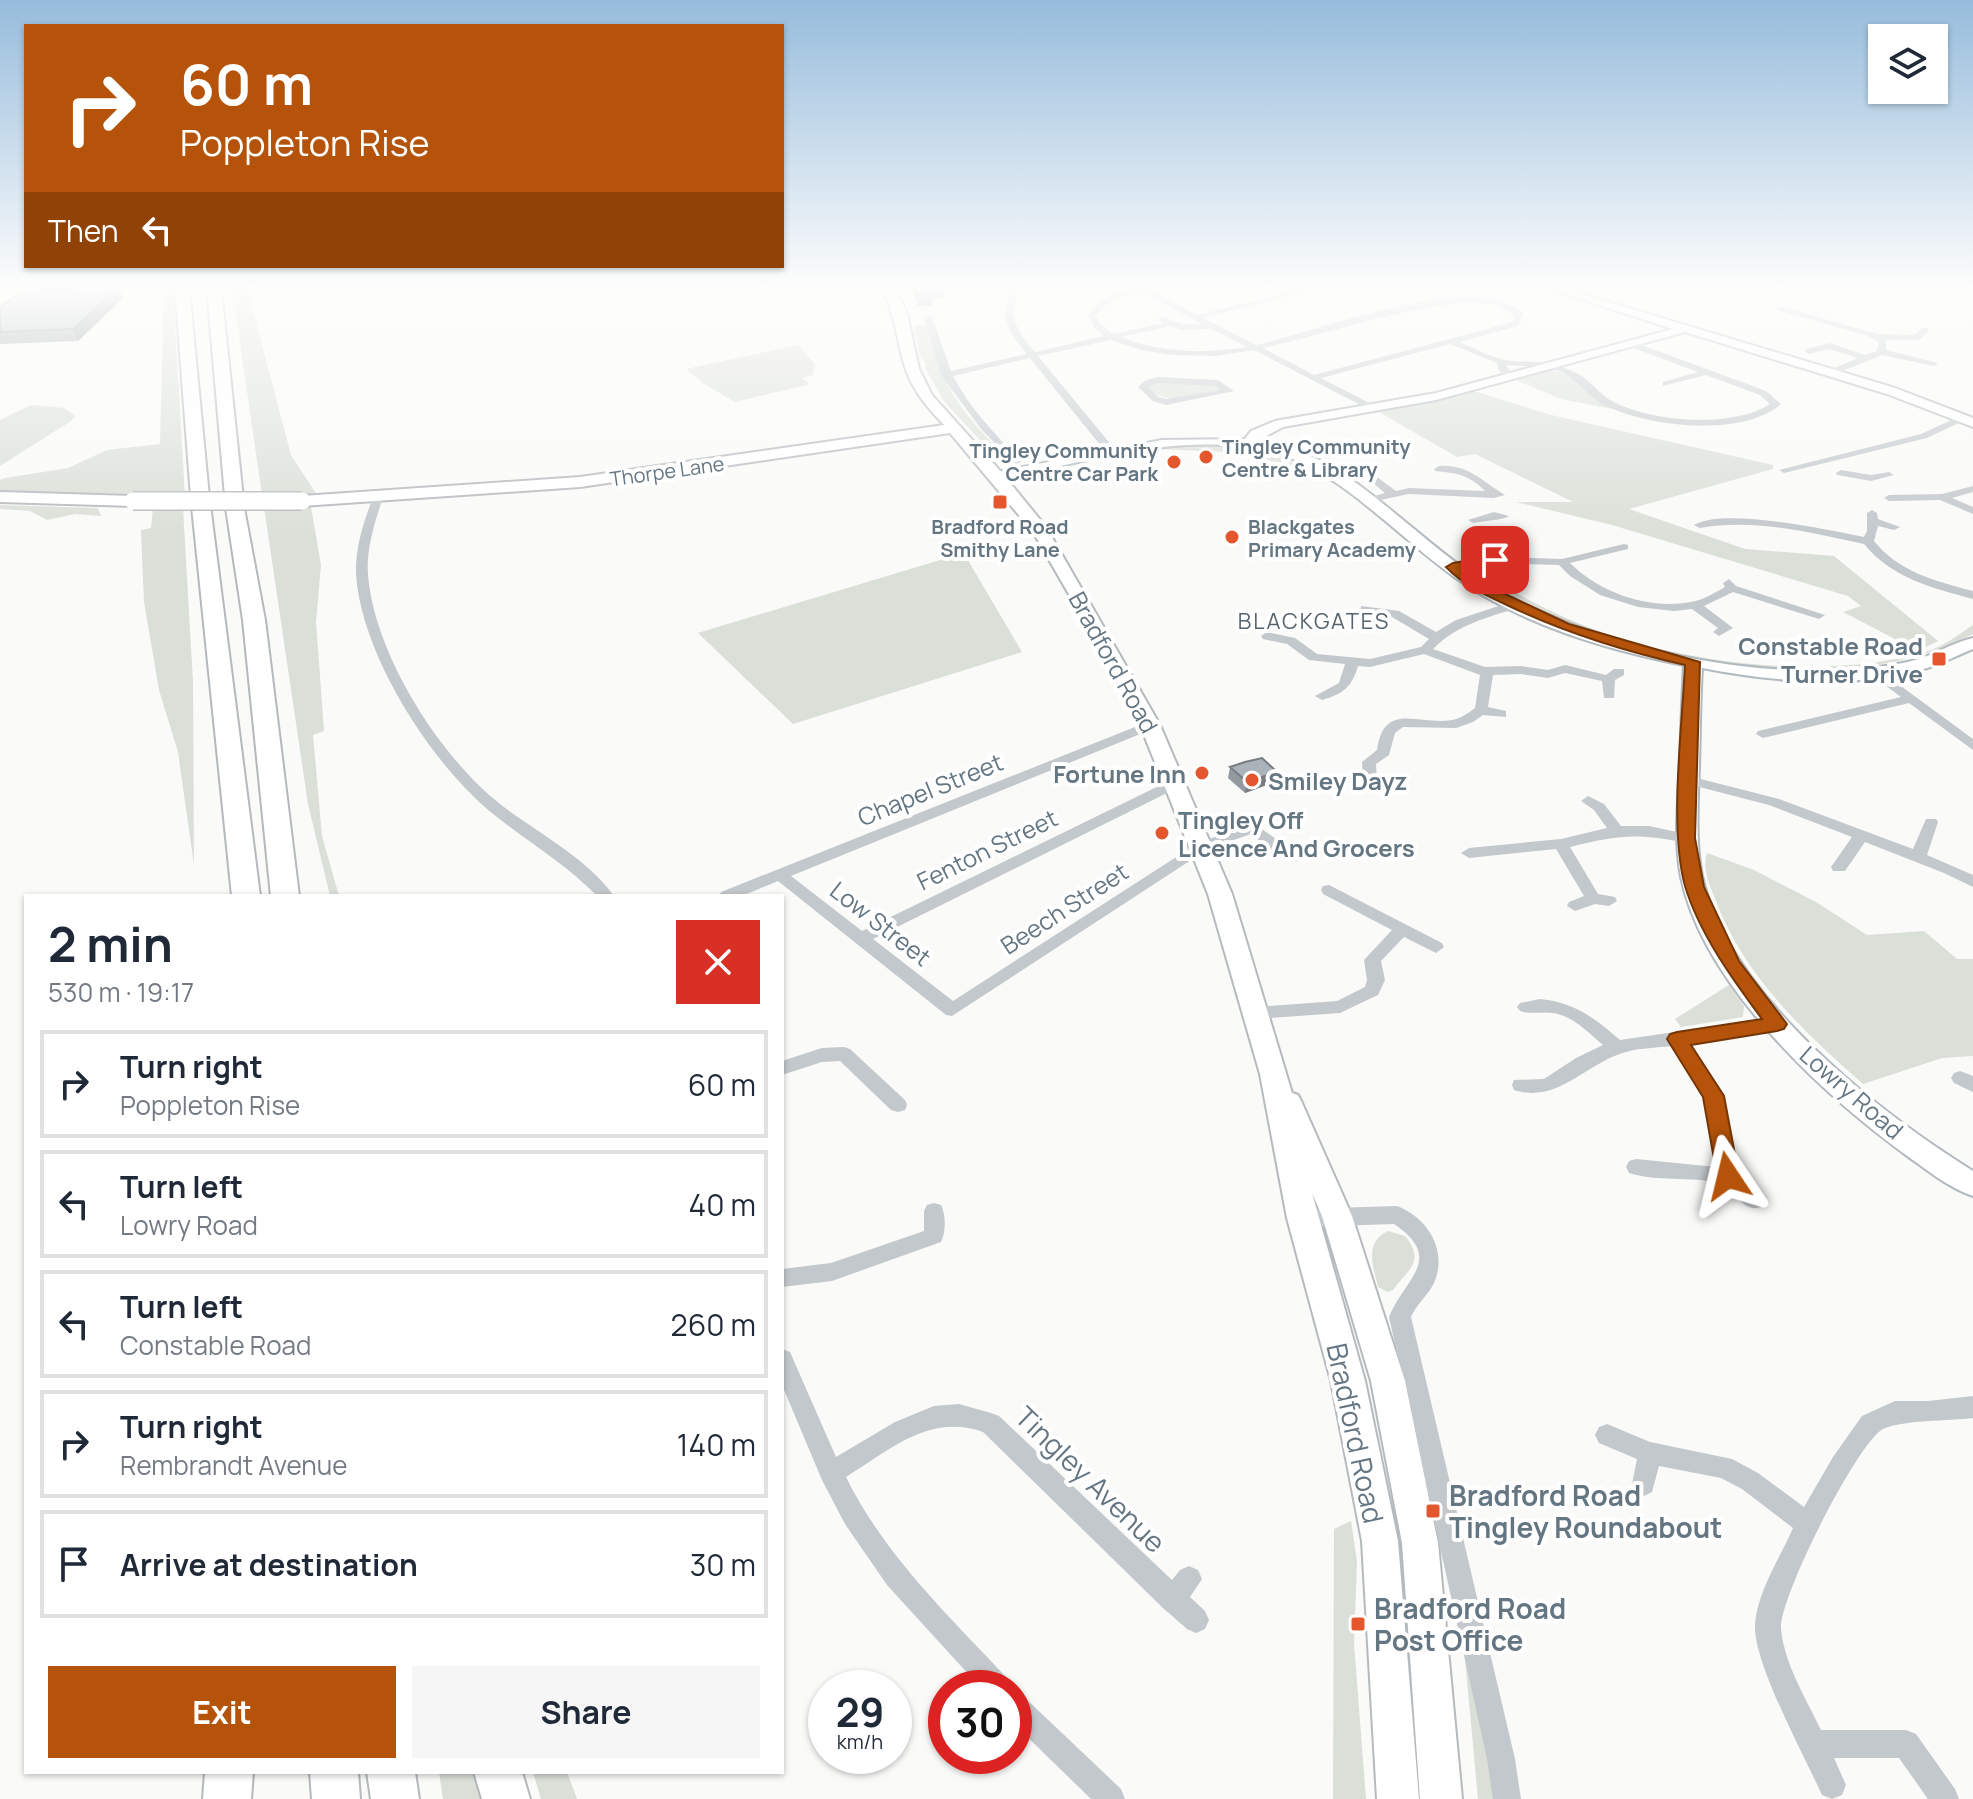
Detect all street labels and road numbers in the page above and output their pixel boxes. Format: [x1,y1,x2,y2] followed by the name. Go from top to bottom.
[608,450,726,492] street label: Thorpe Lane
[1062,585,1166,739] street label: Bradford Road
[852,745,1008,833] street label: Chapel Street
[911,801,1063,897] street label: Fenton Street
[994,855,1134,961] street label: Beech Street
[824,873,938,973] street label: Low Street
[1793,1038,1911,1146] street label: Lowry Road
[1318,1339,1394,1527] street label: Bradford Road
[1008,1397,1174,1561] street label: Tingley Avenue

